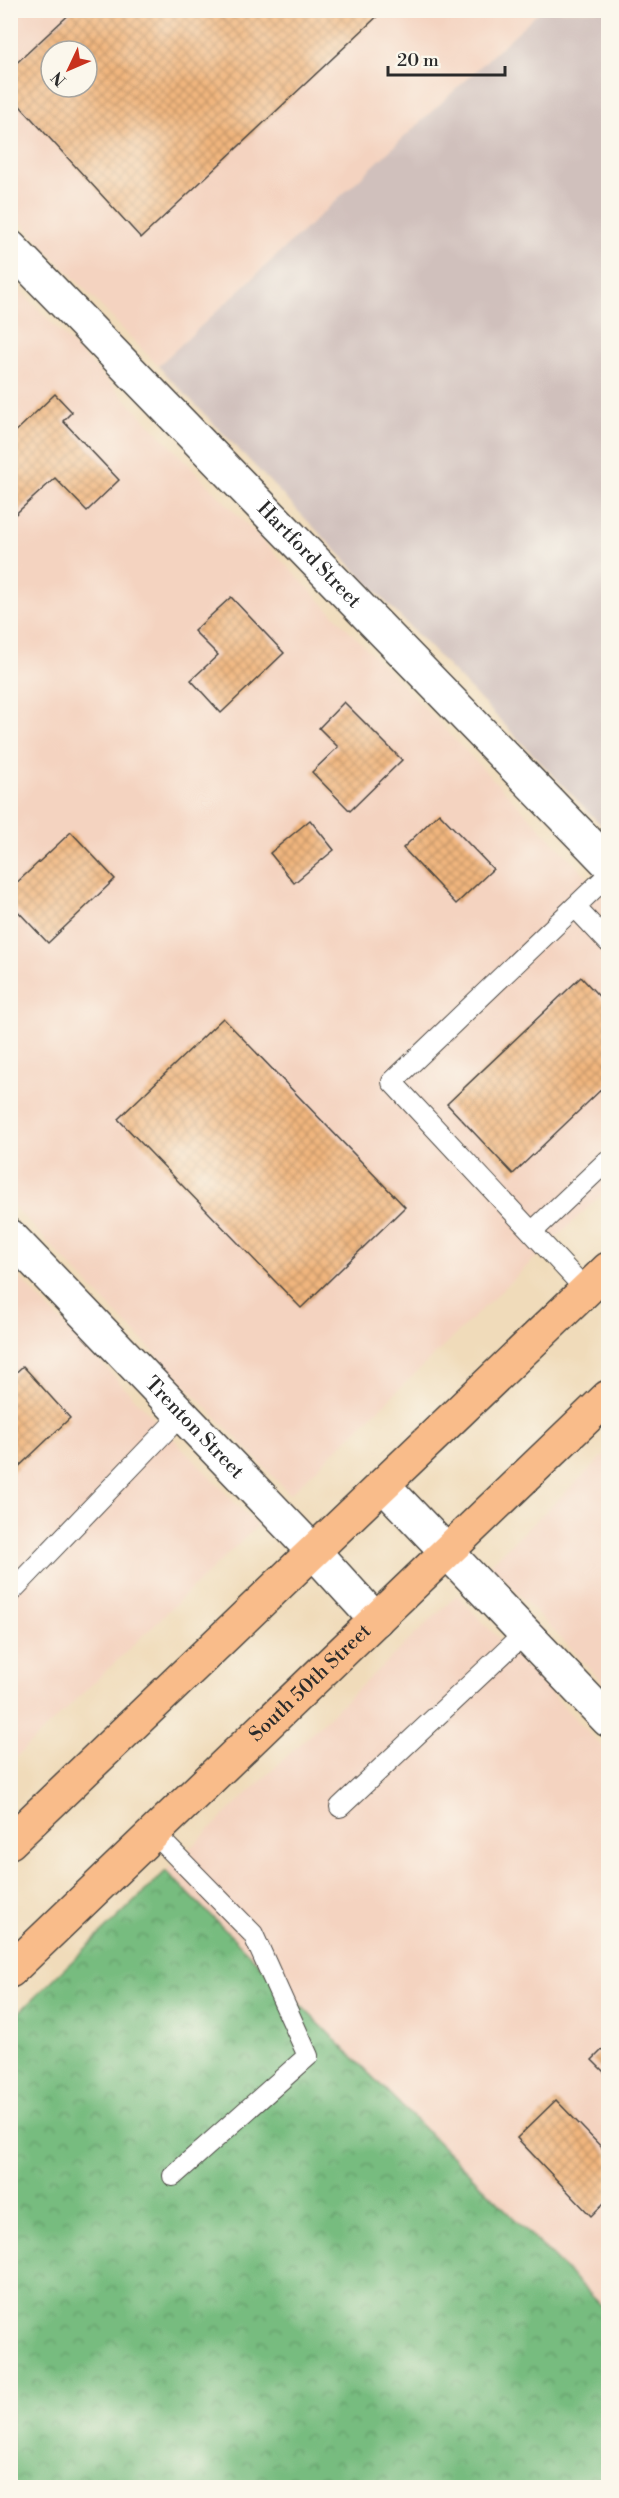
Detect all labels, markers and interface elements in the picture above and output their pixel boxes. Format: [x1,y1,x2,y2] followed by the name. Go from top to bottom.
[39,39,99,99] north arrow
[388,39,505,77] scale bar
[397,49,439,72] text: 20 m
[47,67,71,90] text: N
[251,496,366,613] street label: Hartford Street
[140,1371,249,1484] street label: Trenton Street
[244,1619,376,1747] street label: South 50th Street

